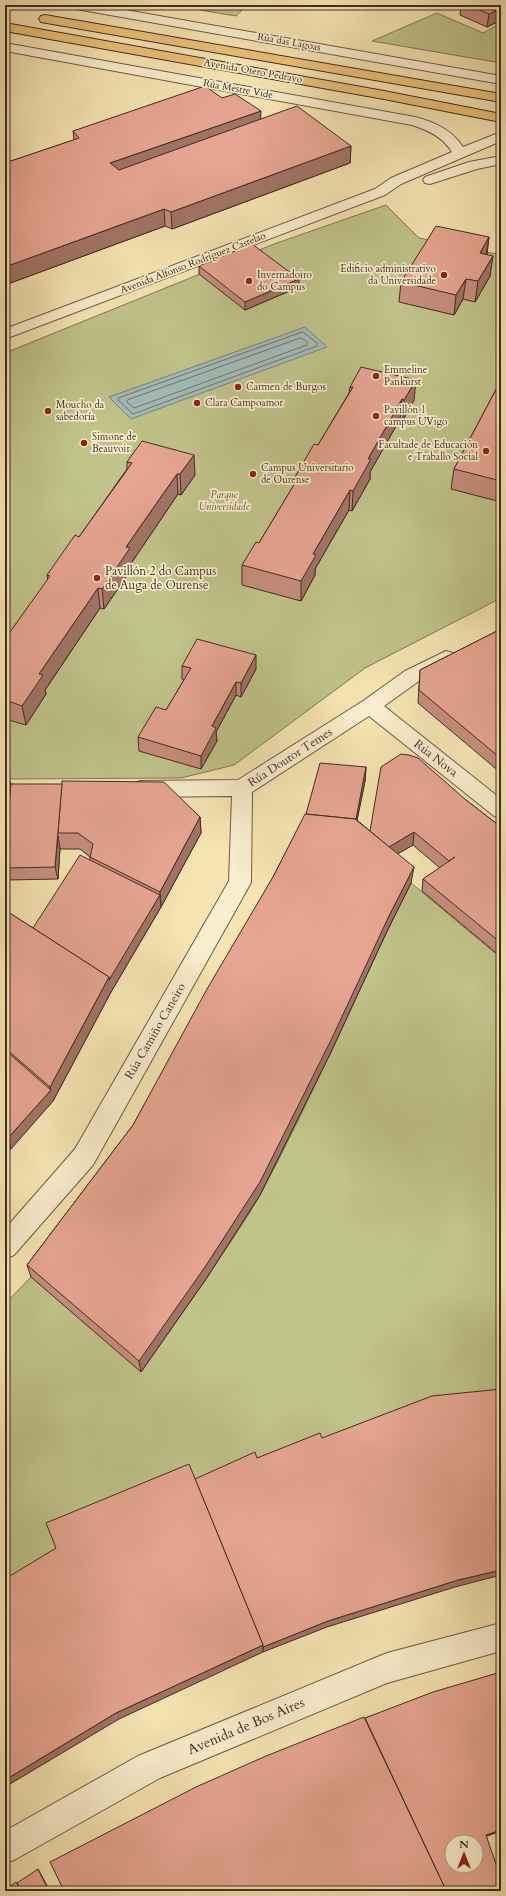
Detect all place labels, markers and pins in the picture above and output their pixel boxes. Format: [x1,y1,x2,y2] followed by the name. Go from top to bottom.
[340,262,437,288] place label: Edificio administrativo da Universidade
[257,268,313,294] place label: Invernadoiro do Campus
[439,270,449,280] marker: Edificio administrativo da Universidade
[244,276,254,286] marker: Invernadoiro do Campus
[384,363,428,389] place label: Emmeline Pankurst
[371,371,381,381] marker: Emmeline Pankurst
[246,380,326,394] place label: Carmen de Burgos
[233,382,243,392] marker: Carmen de Burgos
[205,396,284,410] place label: Clara Campoamor
[56,398,105,424] place label: Moucho da sabedoría
[192,398,202,408] marker: Clara Campoamor
[384,403,448,429] place label: Pavillón 1 campus UVigo
[43,406,53,416] marker: Moucho da sabedoría
[371,411,381,421] marker: Pavillón 1 campus UVigo
[92,430,137,456] place label: Simone de Beauvoir
[79,438,89,448] marker: Simone de Beauvoir
[378,438,478,464] place label: Facultade de Educación e Traballo Social
[481,446,491,456] marker: Facultade de Educación e Traballo Social
[261,461,354,487] place label: Campus Universitario de Ourense
[248,469,258,479] marker: Campus Universitario de Ourense
[105,563,216,593] place label: Pavillón 2 do Campus de Auga de Ourense
[92,573,102,583] marker: Pavillón 2 do Campus de Auga de Ourense

